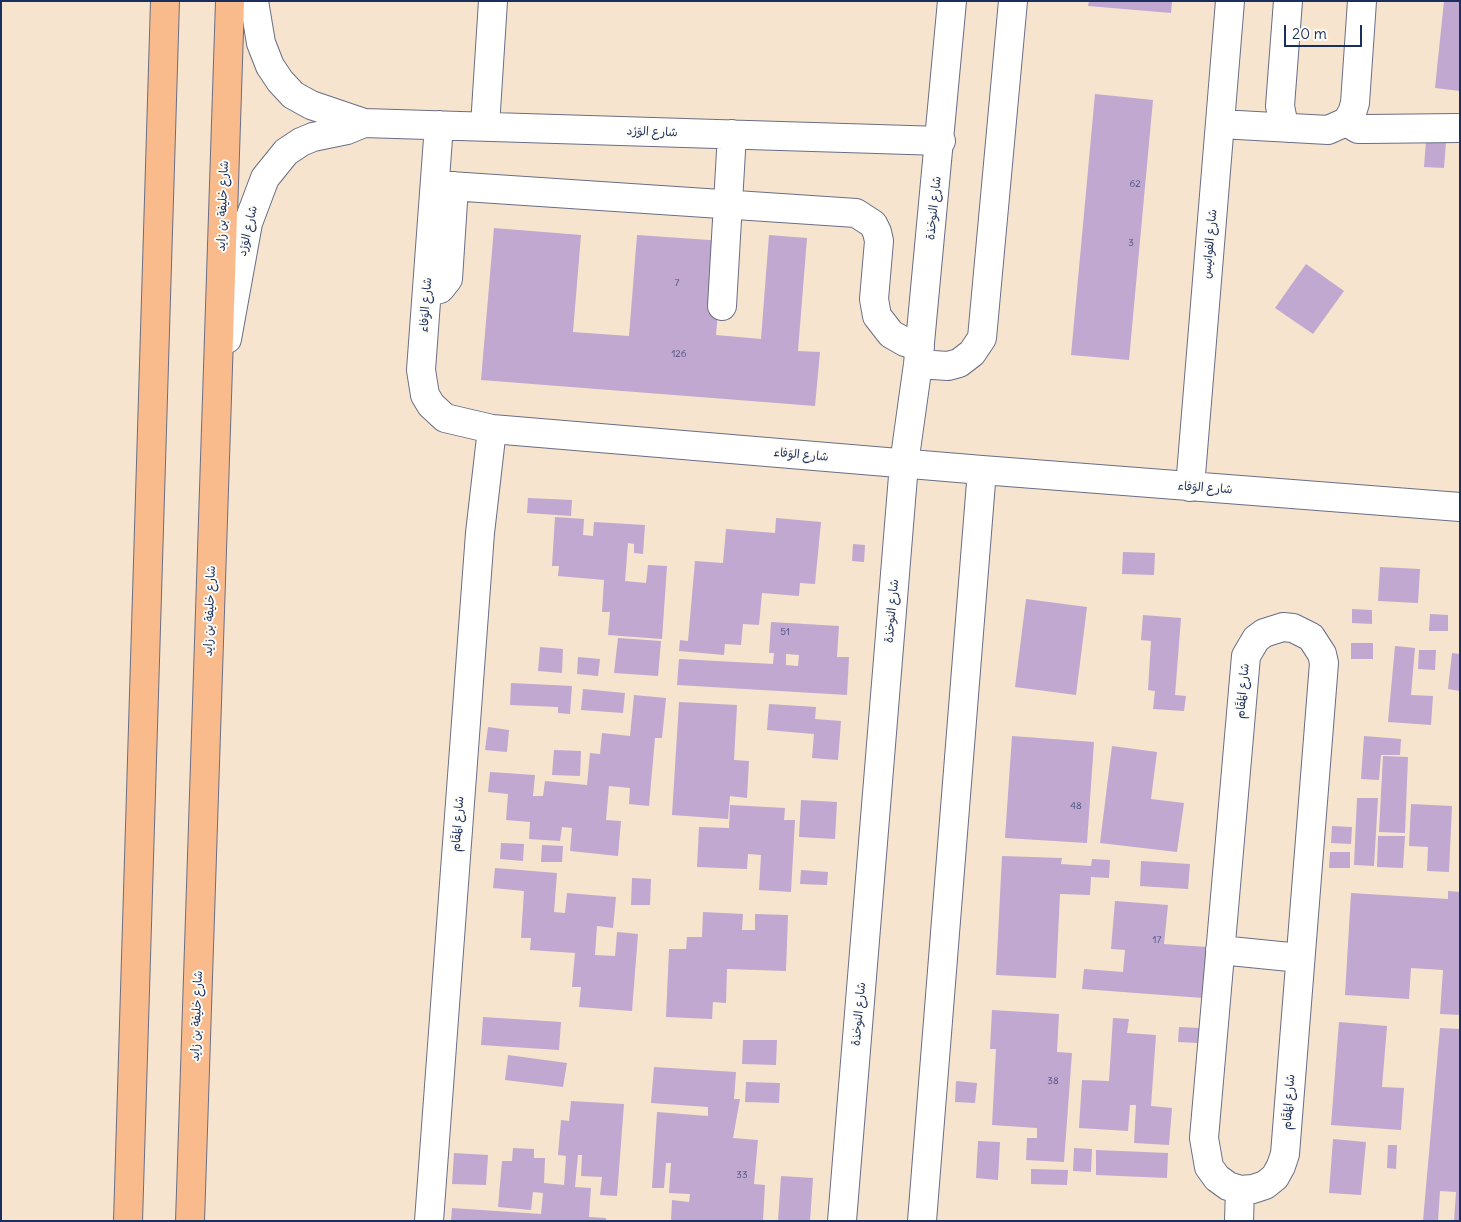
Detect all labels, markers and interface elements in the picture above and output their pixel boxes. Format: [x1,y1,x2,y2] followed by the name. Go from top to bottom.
[1286,15,1364,47] scale bar
[1292,24,1327,43] text: 20 m
[626,124,678,140] street label: شارع الوَرْد
[214,160,232,252] street label: شارع خليفة بن زايد
[923,175,945,241] street label: شارع النوخذة
[1129,178,1141,190] house number: 62
[235,204,261,258] street label: شارع الوَرْد
[1200,209,1220,279] street label: شارع الفوانيس
[1128,237,1134,249] house number: 3
[417,277,435,333] street label: شارع الوَفاء
[675,277,679,289] house number: 7
[671,348,687,360] house number: 126
[773,445,829,465] street label: شارع الوَفاء
[1177,479,1233,497] street label: شارع الوَفاء
[201,565,219,657] street label: شارع خليفة بن زايد
[882,578,902,644] street label: شارع النوخذة
[780,626,790,638] house number: 51
[1233,663,1253,719] street label: شارع المَقَام
[449,796,467,852] street label: شارع المَقَام
[1070,800,1082,812] house number: 48
[1153,934,1161,946] house number: 17
[188,970,206,1062] street label: شارع خليفة بن زايد
[849,981,869,1047] street label: شارع النوخذة
[1280,1074,1298,1130] street label: شارع المَقَام
[1047,1075,1059,1087] house number: 38
[736,1169,748,1181] house number: 33

